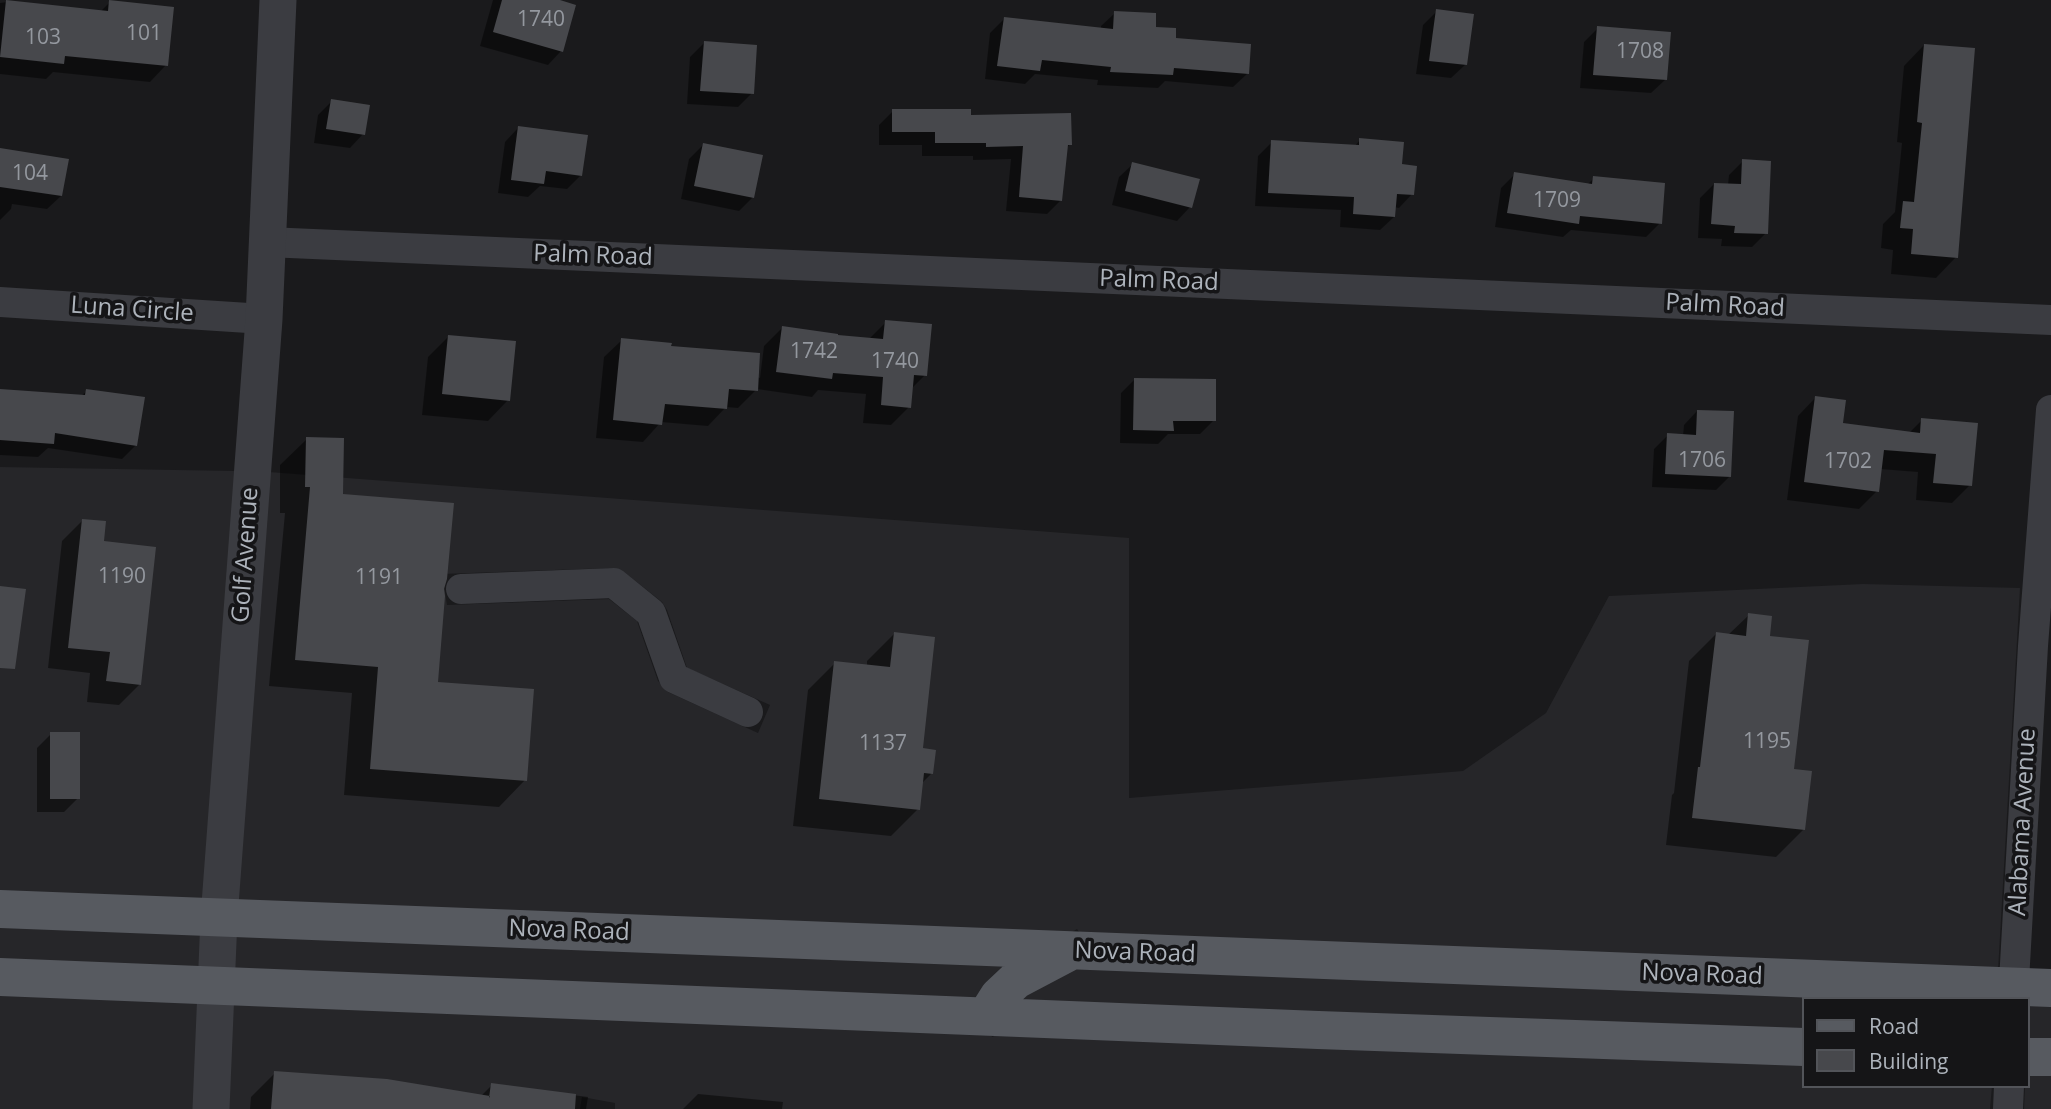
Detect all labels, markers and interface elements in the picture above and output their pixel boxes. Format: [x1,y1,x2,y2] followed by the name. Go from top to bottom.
[517,7,565,33] house number: 1740
[126,21,162,47] house number: 101
[25,25,61,51] house number: 103
[1616,39,1664,65] house number: 1708
[12,161,48,187] house number: 104
[1533,188,1581,214] house number: 1709
[533,240,653,272] street label: Palm Road
[1099,265,1219,297] street label: Palm Road
[1665,288,1785,324] street label: Palm Road
[69,291,195,329] street label: Luna Circle
[790,339,838,365] house number: 1742
[871,349,919,375] house number: 1740
[1678,448,1726,474] house number: 1706
[1824,449,1872,475] house number: 1702
[227,486,265,624] street label: Golf Avenue
[98,564,146,590] house number: 1190
[355,565,403,591] house number: 1191
[2004,727,2042,917] street label: Alabama Avenue
[1743,729,1791,755] house number: 1195
[859,731,907,757] house number: 1137
[508,914,630,948] street label: Nova Road
[1074,936,1196,970] street label: Nova Road
[1641,958,1763,992] street label: Nova Road
[1802,997,2030,1088] legend
[1869,1012,1919,1040] text: Road
[1869,1047,1948,1075] text: Building

